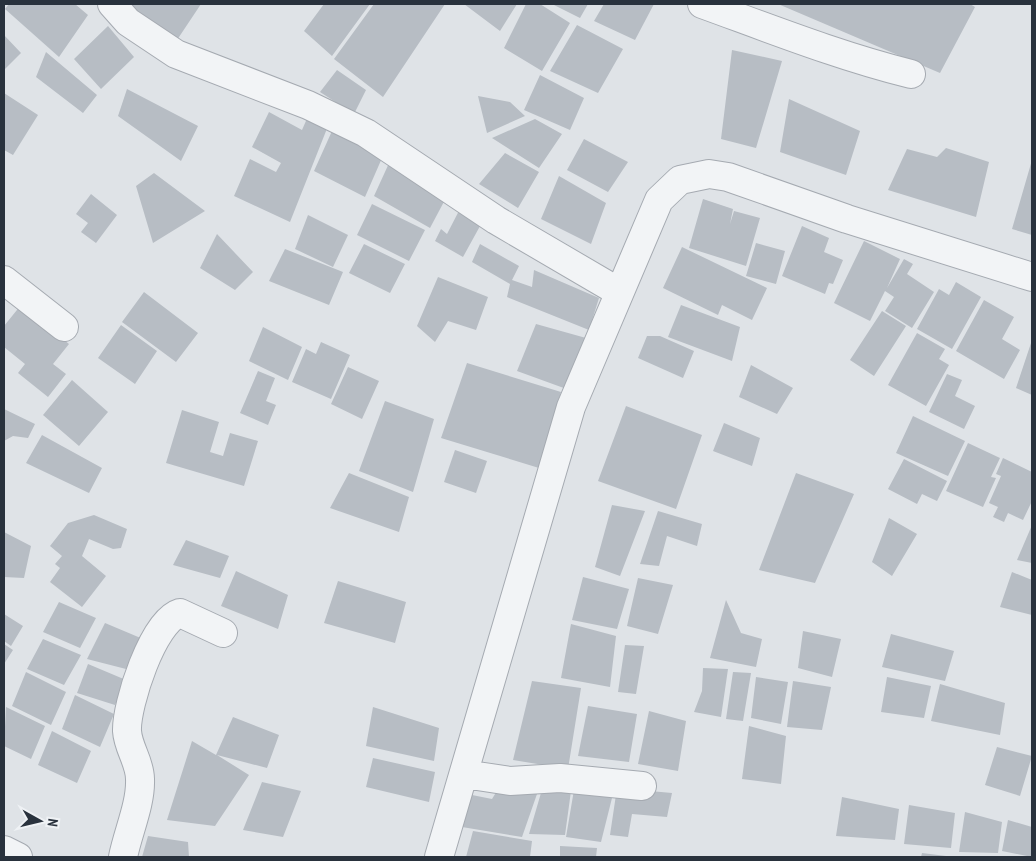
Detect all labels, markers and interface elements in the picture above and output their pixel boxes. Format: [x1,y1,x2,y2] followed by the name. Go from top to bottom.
[15,796,65,846] north arrow
[43,818,62,828] text: N

